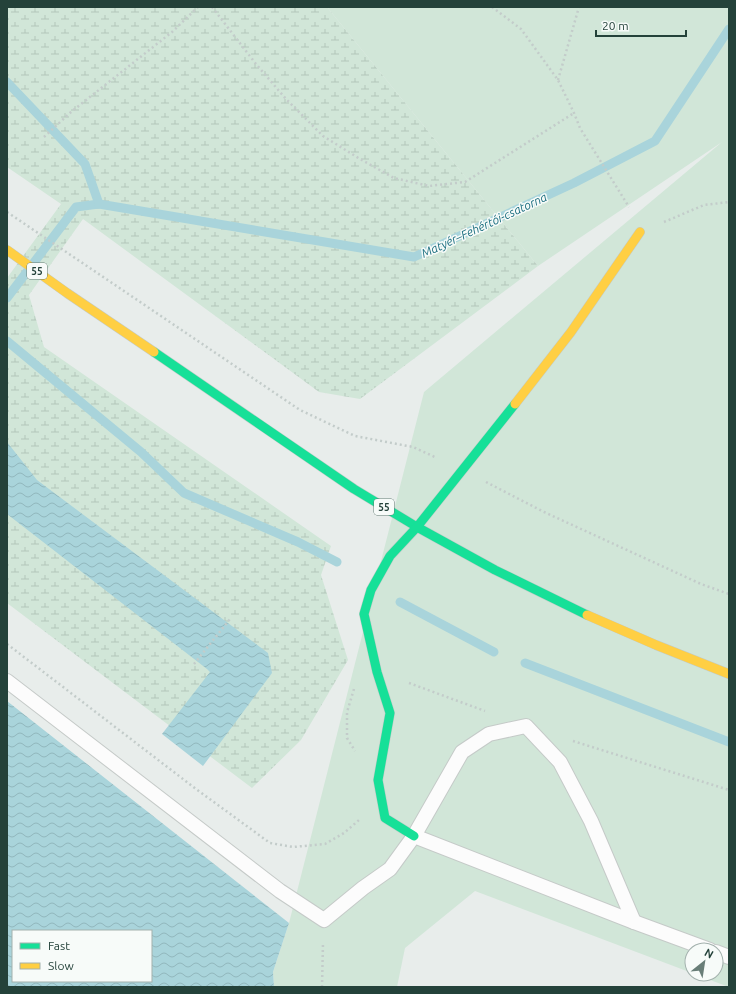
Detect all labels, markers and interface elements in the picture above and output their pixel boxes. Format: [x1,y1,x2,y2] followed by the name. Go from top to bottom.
[596,12,686,38] scale bar
[602,19,629,32] text: 20 m
[419,190,549,260] water label: Matyér–Fehértói-csatorna
[27,263,47,279] road number: 55
[374,499,394,515] road number: 55
[12,930,152,982] legend
[48,939,70,952] text: Fast
[684,942,724,982] north arrow
[702,946,716,961] text: N
[48,959,74,972] text: Slow

